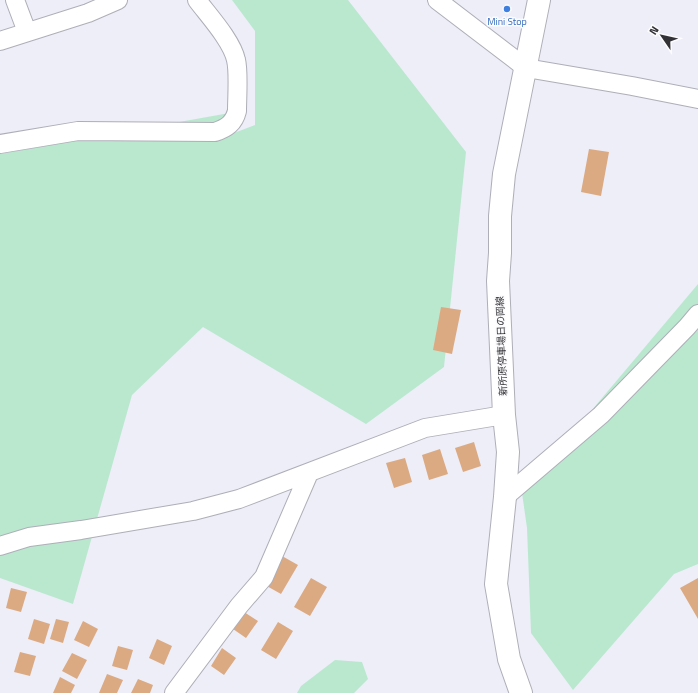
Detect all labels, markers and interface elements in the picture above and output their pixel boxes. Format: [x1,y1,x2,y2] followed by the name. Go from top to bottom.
[502,4,512,14] marker: Mini Stop
[487,14,527,29] place label: Mini Stop
[642,16,682,56] north arrow
[645,23,662,38] text: N
[492,296,511,396] street label: 新所原停車場日の岡線

